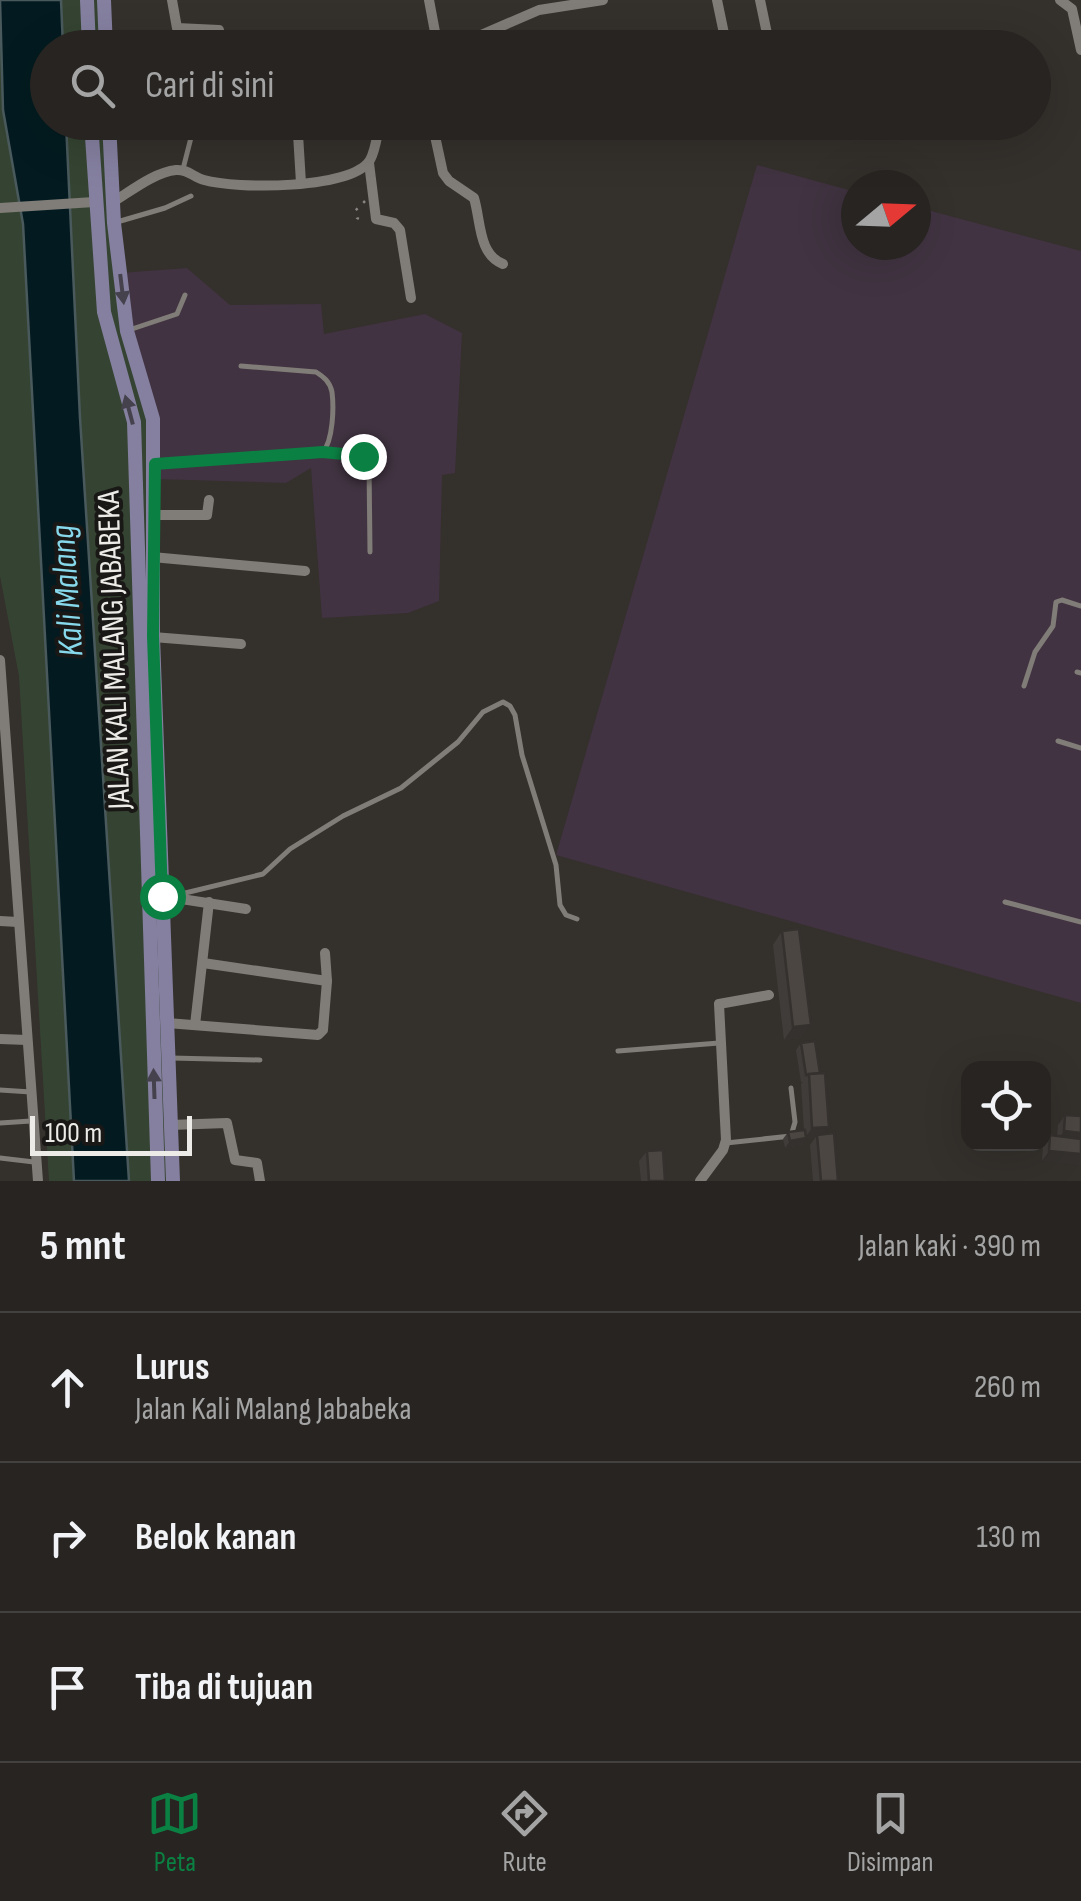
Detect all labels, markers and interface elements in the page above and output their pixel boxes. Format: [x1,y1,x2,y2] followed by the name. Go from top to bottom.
[30,30,1051,140] search box
[65,58,120,113] icon: search
[145,63,274,108] text: Cari di sini
[841,170,931,260] north arrow
[114,274,130,306] one-way arrow
[121,394,137,425] one-way arrow
[341,434,387,480] route end
[89,490,140,811] street label: JALAN KALI MALANG JABABEKA
[41,524,94,658] water label: Kali Malang
[140,874,186,920] route start
[961,1061,1051,1151] map controls
[961,1061,1051,1151] button: locate
[146,1067,162,1099] one-way arrow
[30,1111,192,1156] scale bar
[45,1117,102,1150] text: 100 m
[40,1221,126,1272] text: 5 mnt
[858,1227,1041,1266] text: Jalan kaki · 390 m
[135,1345,209,1390] text: Lurus
[40,1360,95,1415] icon: ahead
[974,1368,1041,1407] text: 260 m
[135,1390,412,1429] text: Jalan Kali Malang Jababeka
[40,1510,95,1565] icon: right
[135,1515,296,1560] text: Belok kanan
[976,1518,1041,1557] text: 130 m
[40,1660,95,1715] icon: arrive
[135,1665,313,1710] text: Tiba di tujuan
[147,1786,202,1879] tab: Peta
[497,1786,552,1879] tab: Rute
[847,1786,934,1879] tab: Disimpan

